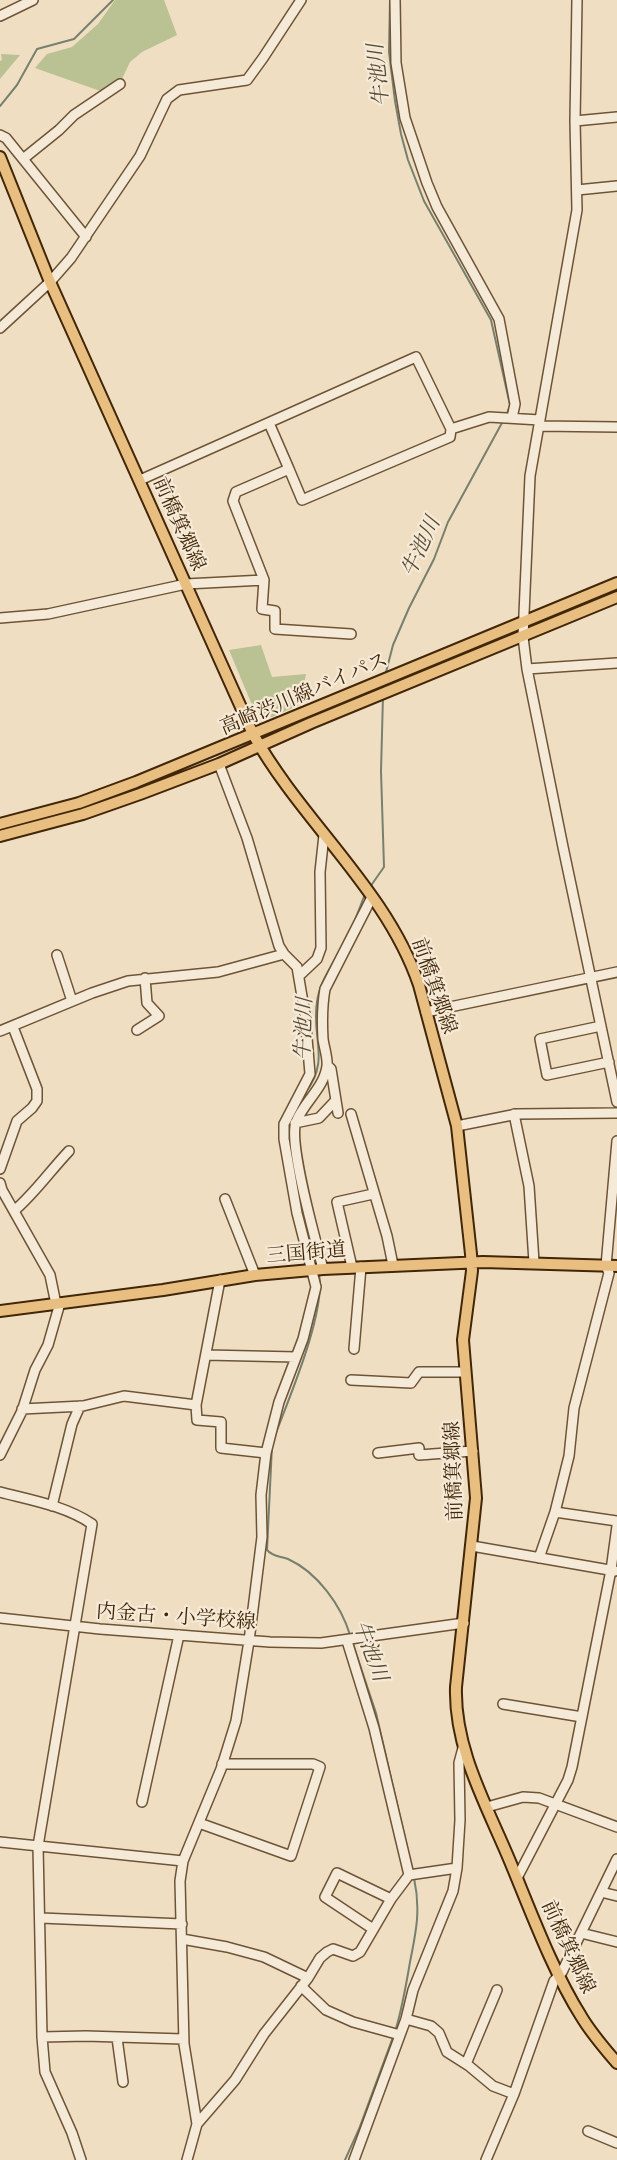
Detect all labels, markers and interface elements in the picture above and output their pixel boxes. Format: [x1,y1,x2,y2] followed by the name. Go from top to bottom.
[363,42,395,108] water label: 牛池川
[148,473,210,575] street label: 前橋箕郷線
[396,513,446,581] water label: 牛池川
[216,648,392,740] street label: 高崎渋川線バイパス
[406,935,462,1037] street label: 前橋箕郷線
[290,997,318,1061] water label: 牛池川
[265,1238,347,1268] street label: 三国街道
[440,1421,468,1521] street label: 前橋箕郷線
[95,1599,257,1635] street label: 内金古・小学校線
[347,1617,393,1685] water label: 牛池川
[536,1897,600,1997] street label: 前橋箕郷線

